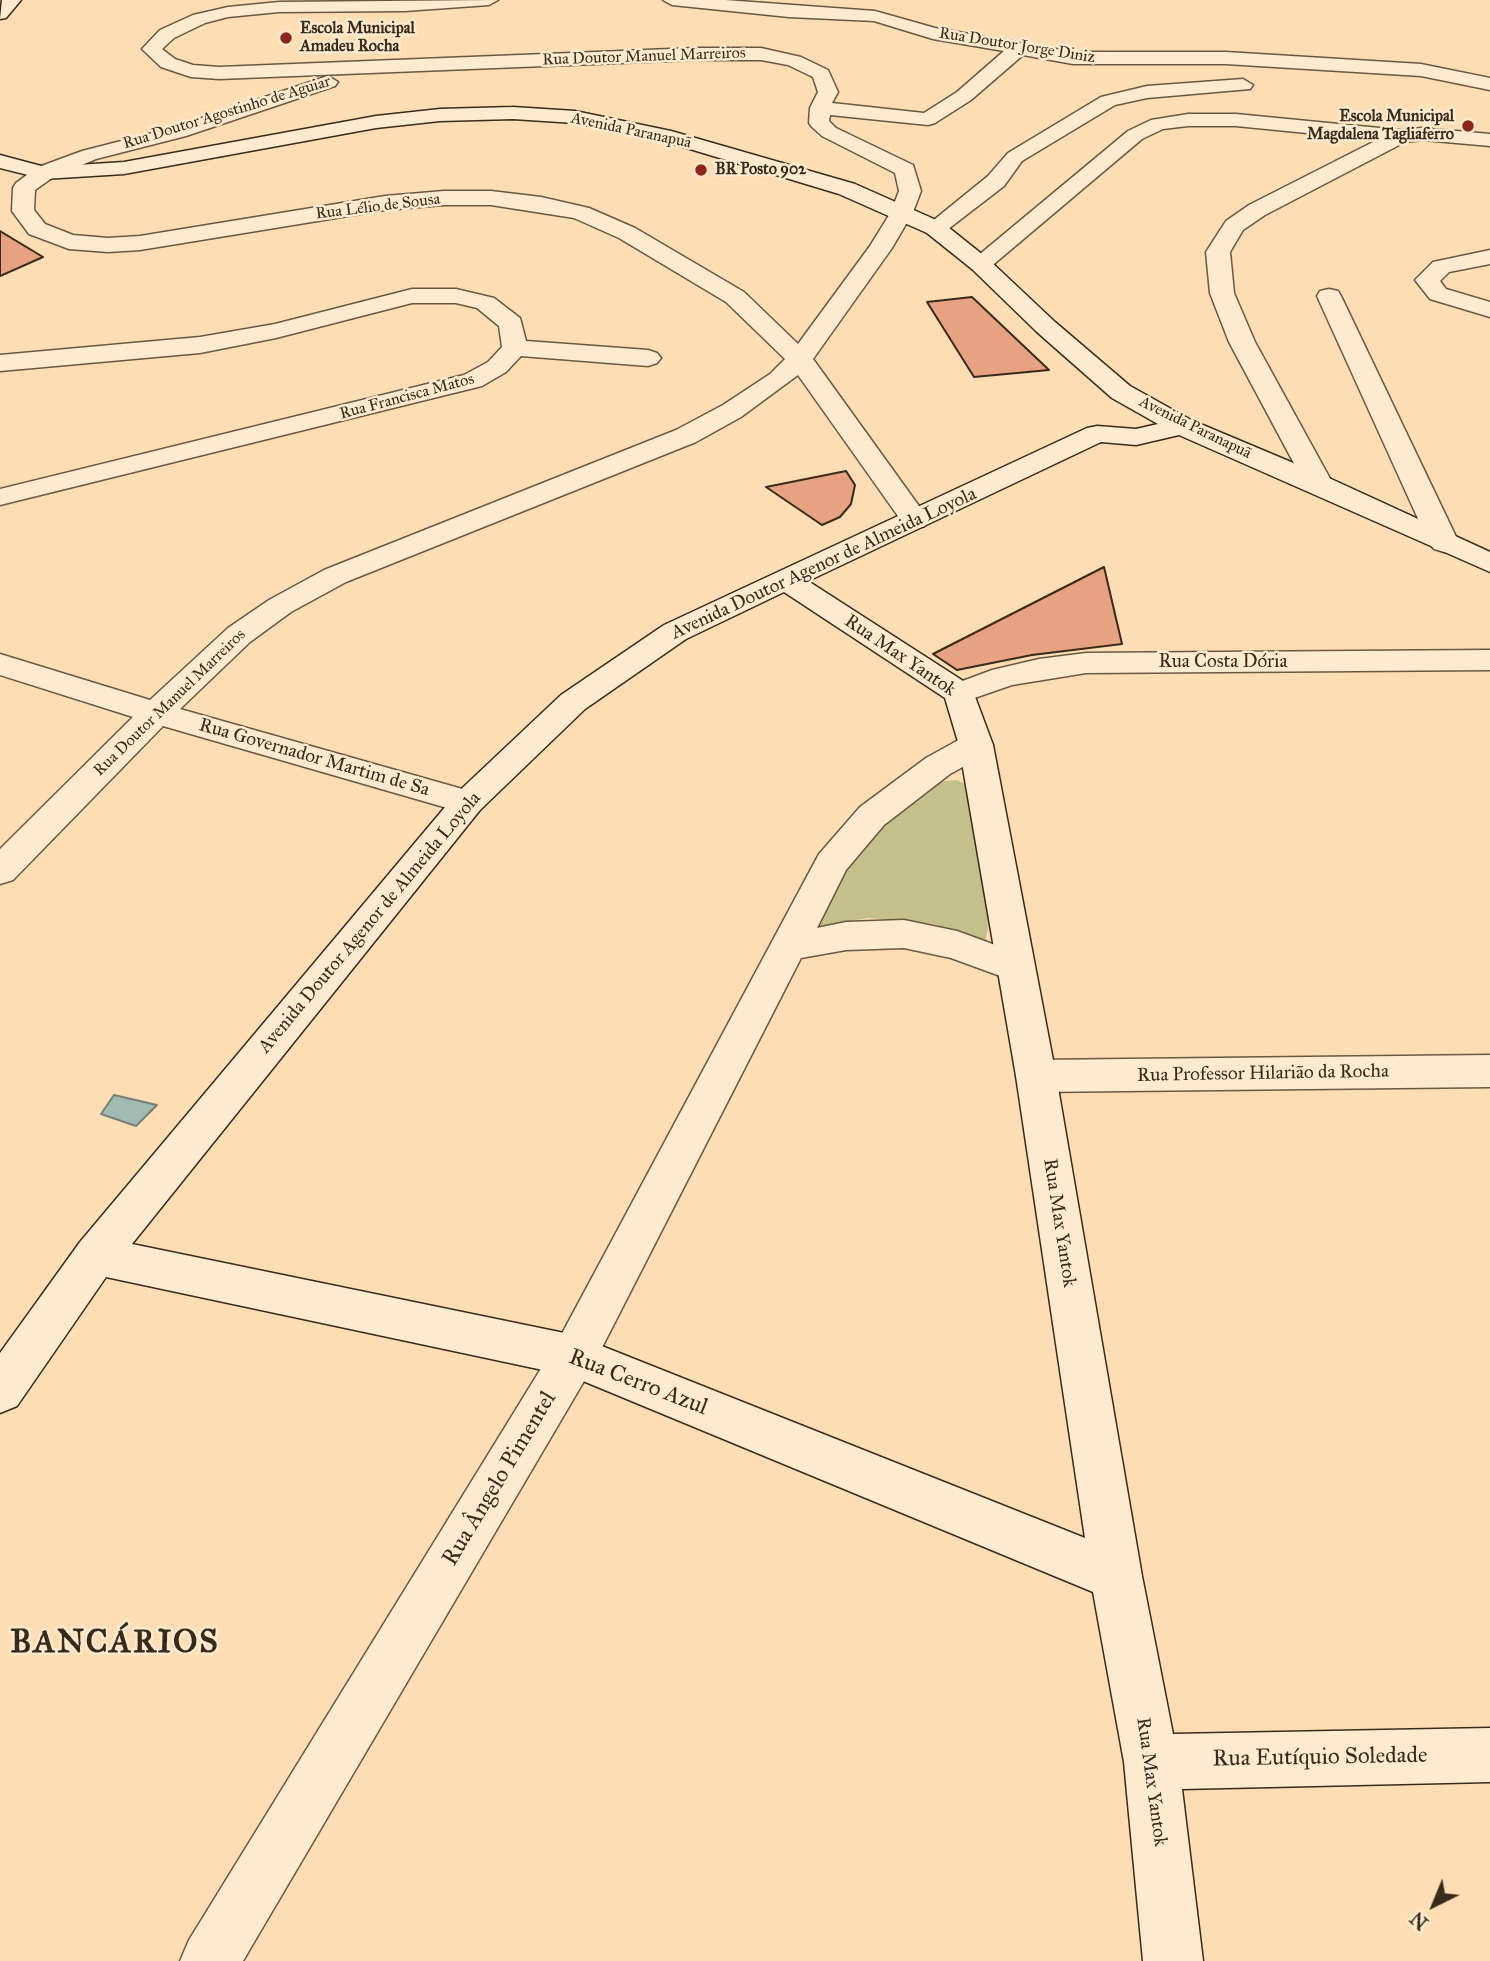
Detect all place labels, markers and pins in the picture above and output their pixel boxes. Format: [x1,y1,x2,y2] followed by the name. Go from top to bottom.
[300,19,415,57] place label: Escola Municipal Amadeu Rocha
[278,30,294,46] marker: Escola Municipal Amadeu Rocha
[1307,107,1454,145] place label: Escola Municipal Magdalena Tagliaferro
[1460,118,1476,134] marker: Escola Municipal Magdalena Tagliaferro
[715,160,806,180] place label: BR Posto 902
[693,162,709,178] marker: BR Posto 902

